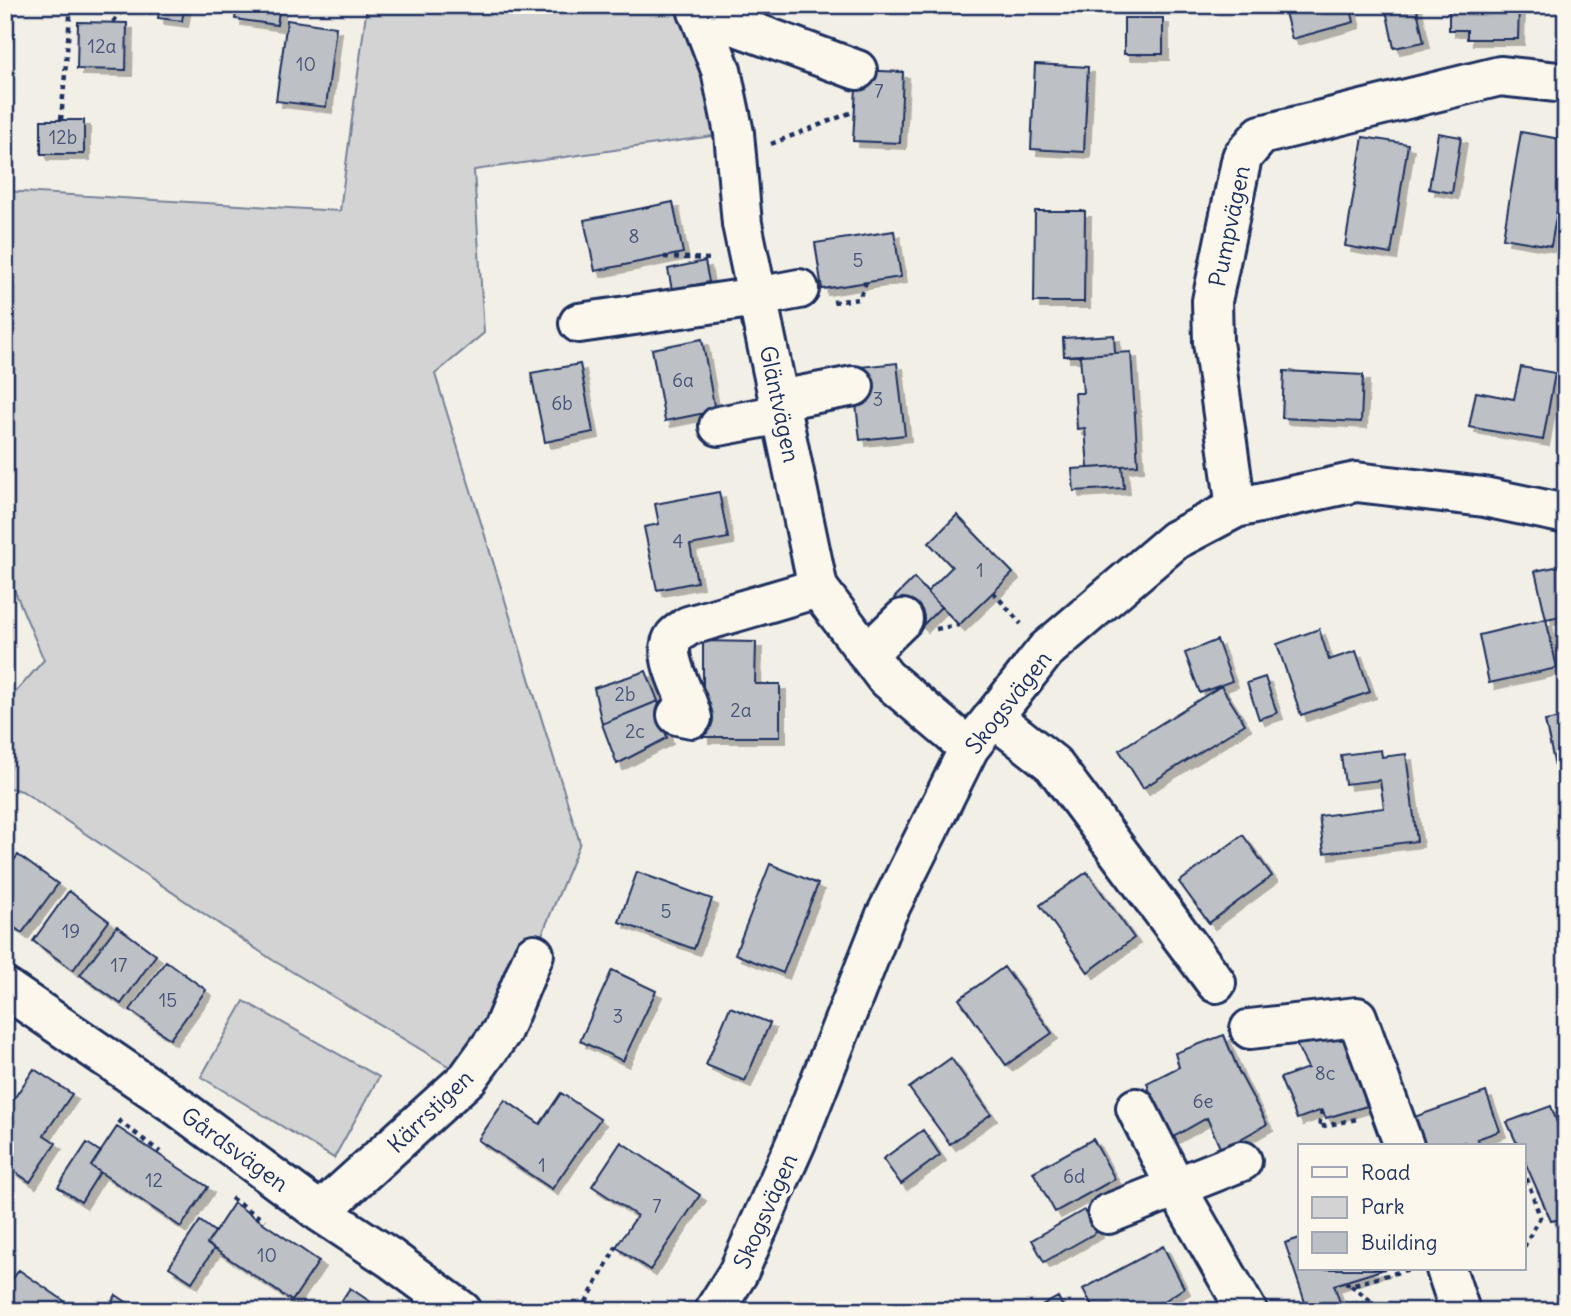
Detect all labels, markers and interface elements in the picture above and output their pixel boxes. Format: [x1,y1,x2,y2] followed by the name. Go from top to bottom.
[88,34,117,58] house number: 12a
[296,52,316,76] house number: 10
[874,79,884,103] house number: 7
[49,125,77,149] house number: 12b
[1202,163,1256,289] street label: Pumpvägen
[629,224,639,248] house number: 8
[853,248,863,272] house number: 5
[754,343,806,465] street label: Gläntvägen
[672,368,694,392] house number: 6a
[873,387,883,411] house number: 3
[551,391,573,415] house number: 6b
[673,529,684,553] house number: 4
[976,558,984,582] house number: 1
[959,645,1057,759] street label: Skogsvägen
[615,682,635,706] house number: 2b
[730,698,752,722] house number: 2a
[625,719,645,743] house number: 2c
[661,899,671,923] house number: 5
[62,919,80,943] house number: 19
[111,953,127,977] house number: 17
[159,988,177,1012] house number: 15
[613,1004,623,1028] house number: 3
[1315,1061,1335,1085] house number: 8c
[381,1063,479,1159] street label: Kärrstigen
[1192,1089,1214,1113] house number: 6e
[176,1100,294,1198] street label: Gårdsvägen
[1298,1144,1526,1270] legend
[727,1149,803,1273] street label: Skogsvägen
[538,1153,546,1177] house number: 1
[1361,1159,1410,1186] text: Road
[1063,1164,1085,1188] house number: 6d
[145,1168,163,1192] house number: 12
[1361,1193,1404,1220] text: Park
[652,1194,662,1218] house number: 7
[1361,1229,1437,1256] text: Building
[257,1243,277,1267] house number: 10

